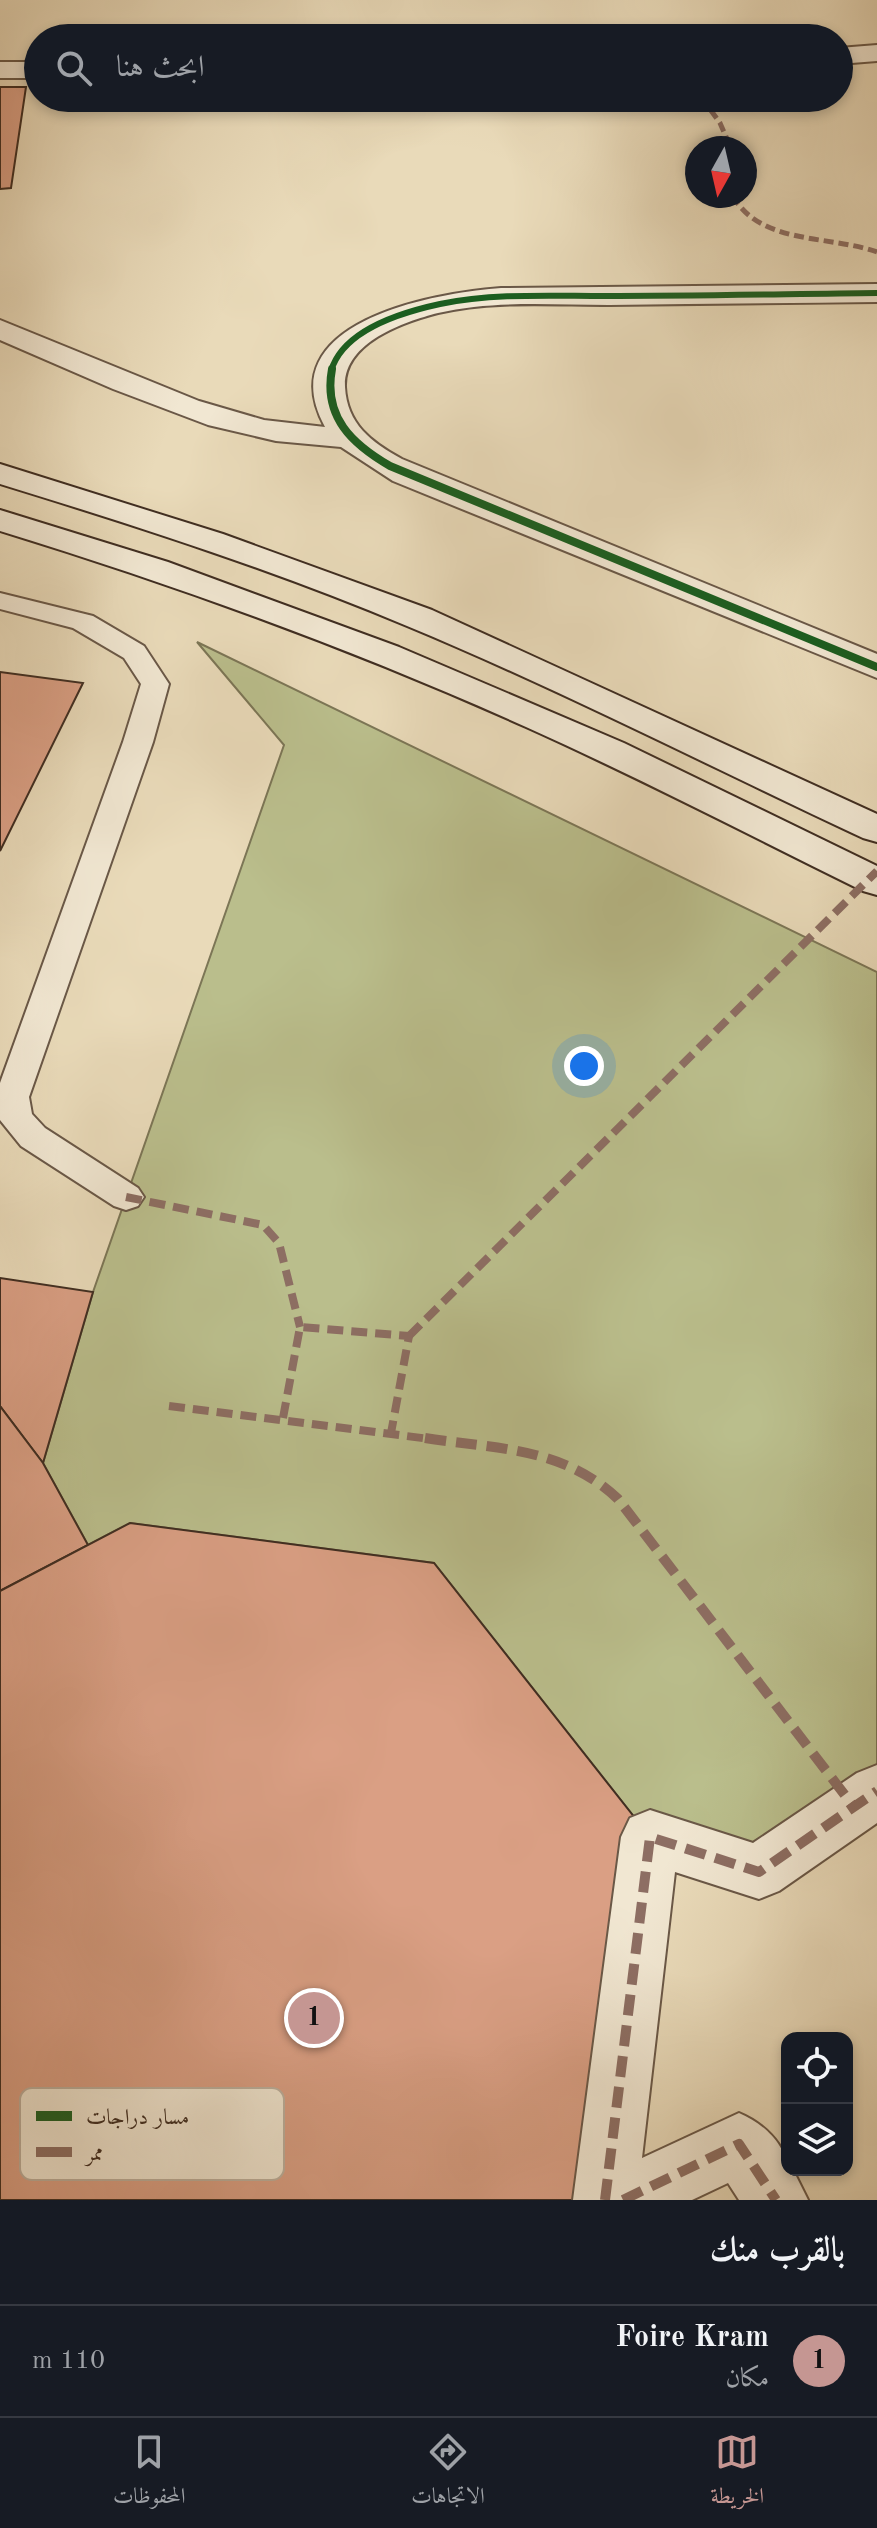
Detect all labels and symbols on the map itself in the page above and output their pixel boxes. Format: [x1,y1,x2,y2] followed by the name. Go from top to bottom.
[685,136,757,208] north arrow
[564,1046,604,1086] your location
[288,1988,340,2048] pin: 1
[20,2088,284,2180] legend
[86,2107,189,2130] text: مسار دراجات
[84,2143,104,2167] text: ممر

